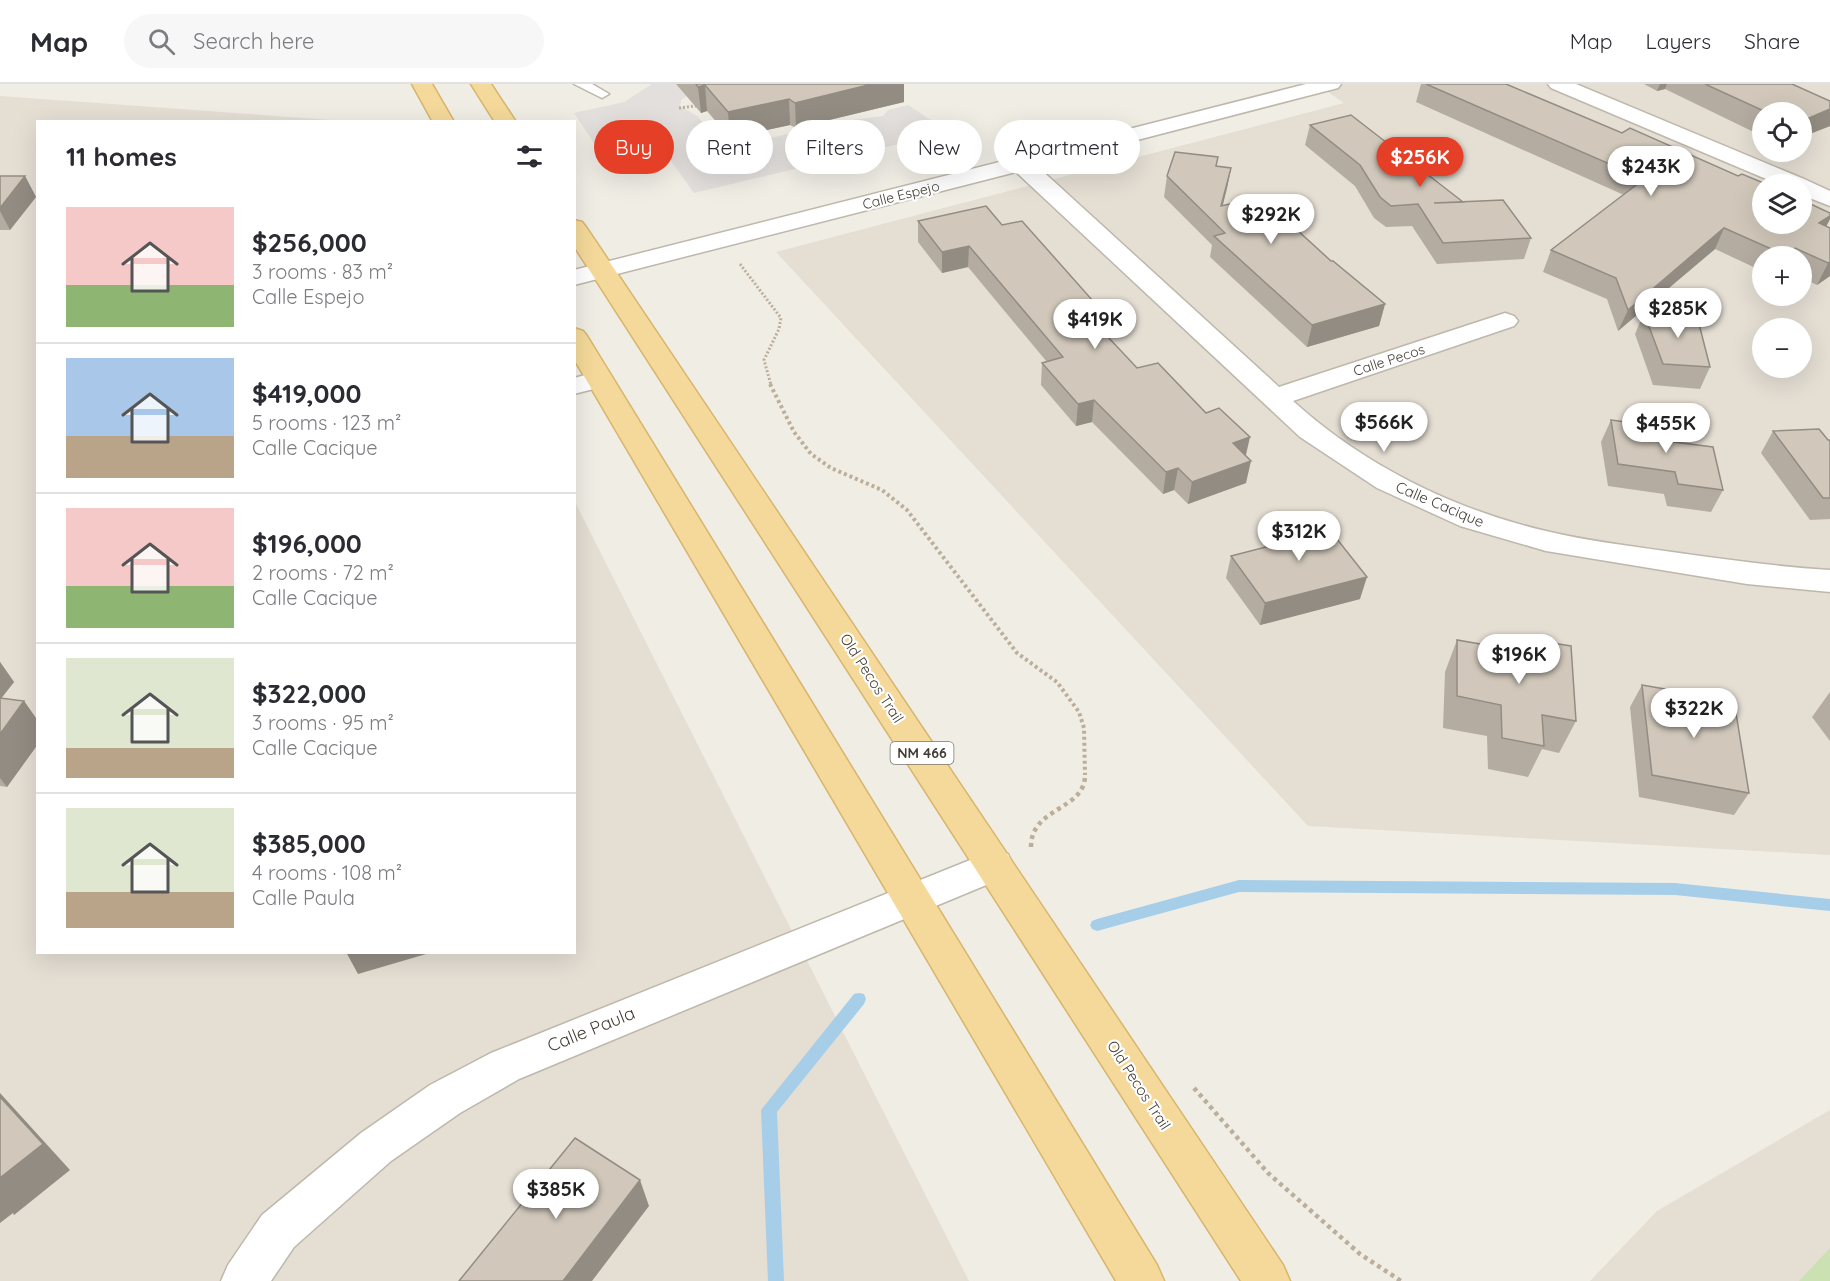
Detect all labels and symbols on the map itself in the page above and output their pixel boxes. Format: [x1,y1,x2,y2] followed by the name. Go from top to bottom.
[1378,137,1462,188] pin: $256K
[1609,146,1693,197] pin: $243K
[861,177,941,213] street label: Calle Espejo
[1229,194,1313,245] pin: $292K
[1636,288,1720,339] pin: $285K
[1053,299,1137,350] pin: $419K
[1351,340,1427,380] street label: Calle Pecos
[1342,402,1426,453] pin: $566K
[1624,403,1708,454] pin: $455K
[1393,477,1487,531] street label: Calle Cacique
[1257,511,1341,562] pin: $312K
[836,630,908,726] street label: Old Pecos Trail
[1477,634,1561,685] pin: $196K
[1652,688,1736,739] pin: $322K
[890,742,954,764] road number: NM 466
[544,1001,638,1057] street label: Calle Paula
[1103,1037,1175,1133] street label: Old Pecos Trail
[514,1169,598,1220] pin: $385K

